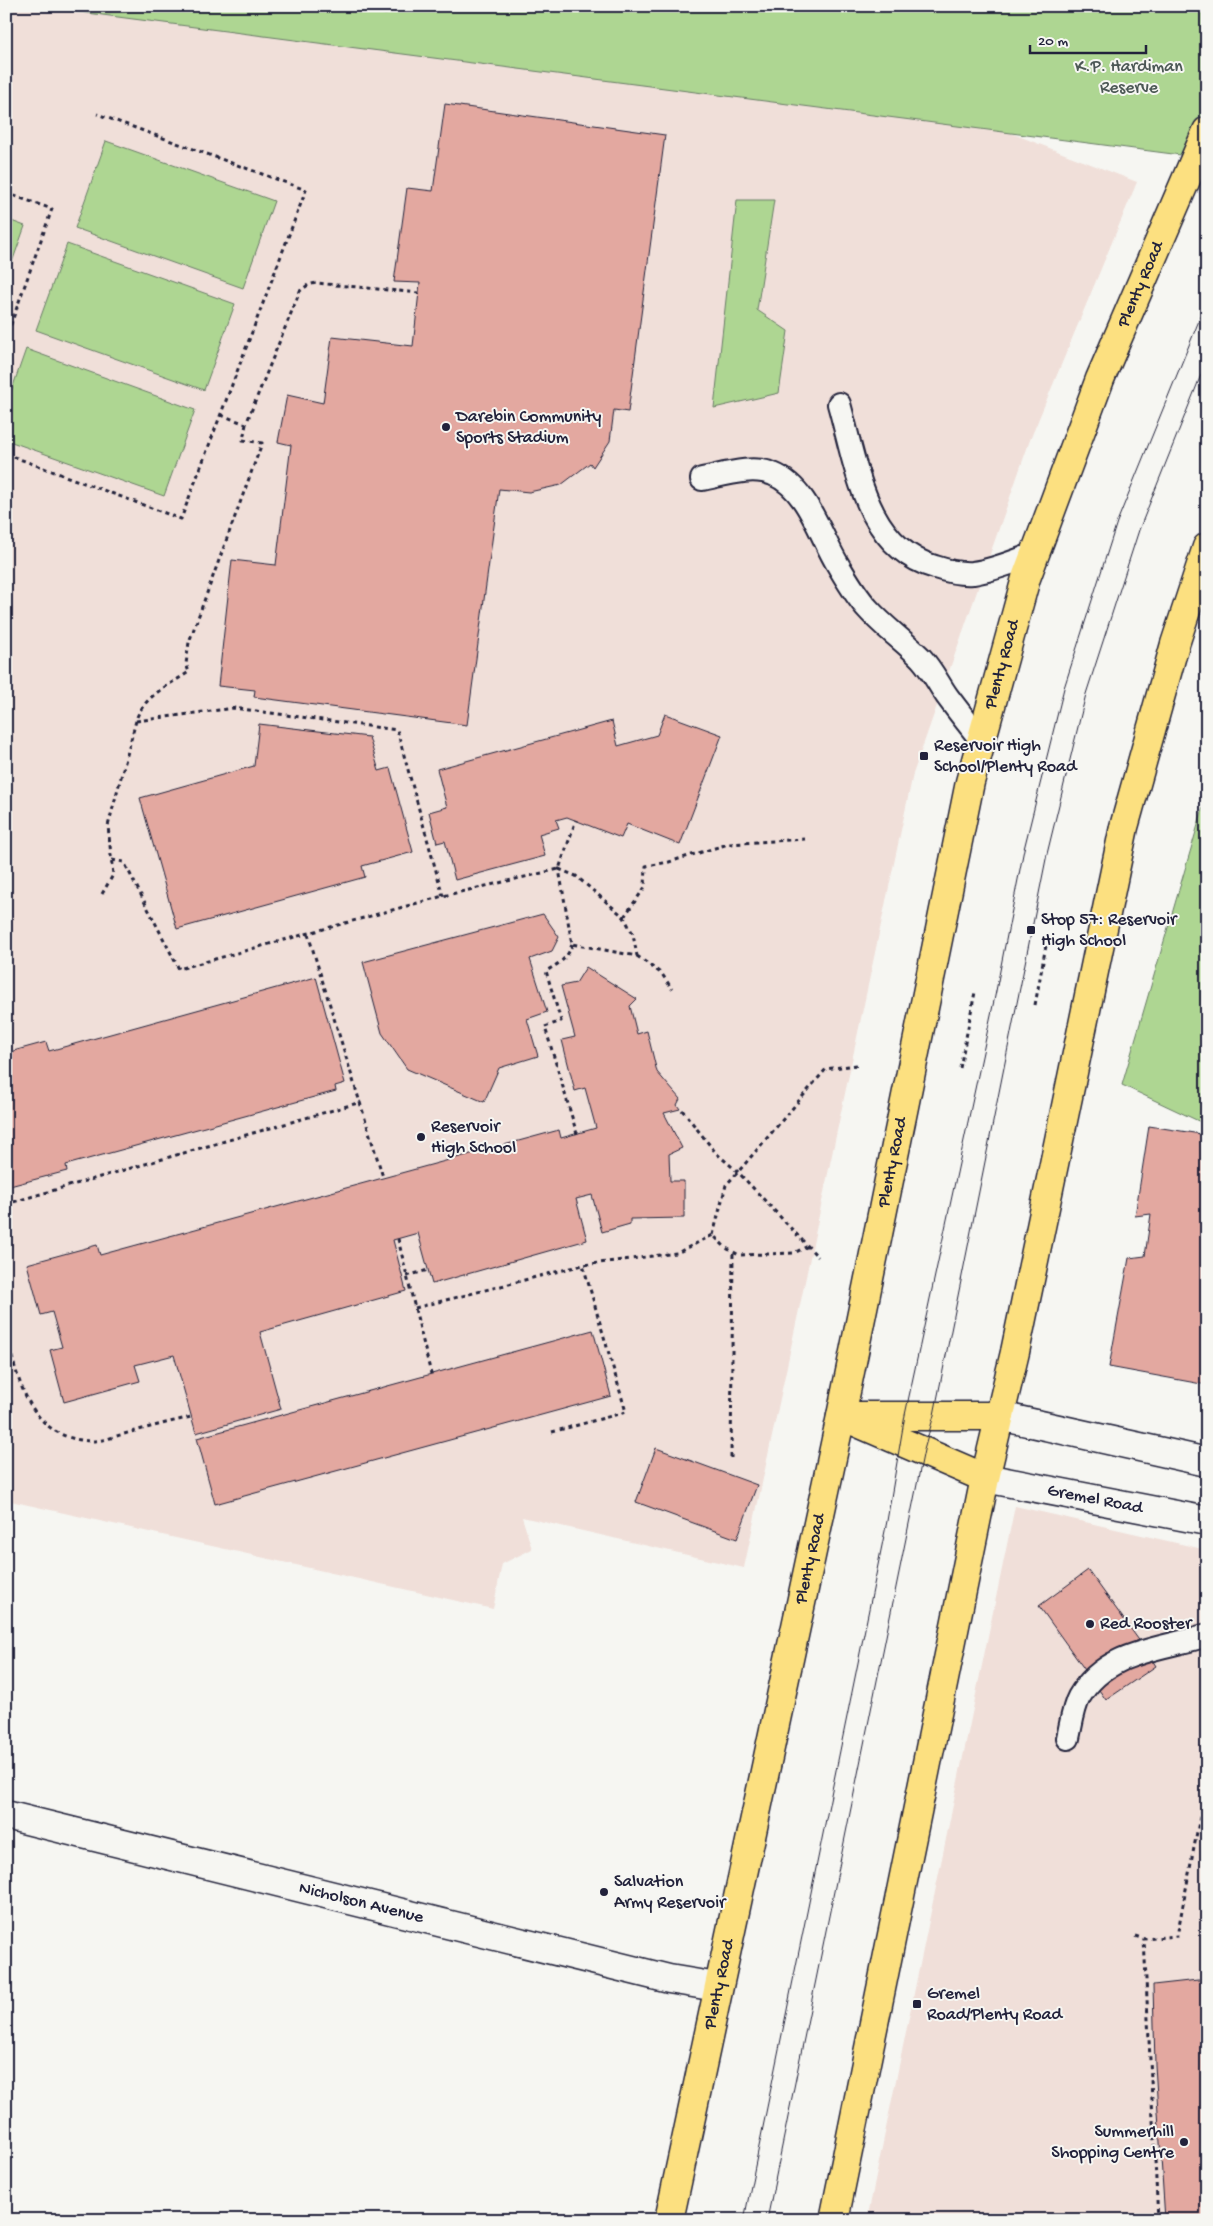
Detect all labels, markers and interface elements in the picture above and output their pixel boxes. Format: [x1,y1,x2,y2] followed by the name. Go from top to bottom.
[1030,22,1147,54] scale bar
[1038,33,1068,51] text: 20 m
[1075,57,1183,99] park label: K.P. Hardiman Reserve
[1113,237,1169,332] street label: Plenty Road
[455,407,602,449] place label: Darebin Community Sports Stadium
[440,421,452,433] marker: Darebin Community Sports Stadium
[980,616,1025,712] street label: Plenty Road
[934,736,1078,778] place label: Reservoir High School/Plenty Road
[918,750,930,762] marker: Reservoir High School/Plenty Road
[1041,910,1178,952] place label: Stop 57: Reservoir High School
[1025,924,1037,936] marker: Stop 57: Reservoir High School
[873,1114,912,1210] street label: Plenty Road
[431,1117,516,1159] place label: Reservoir High School
[415,1131,427,1143] marker: Reservoir High School
[1046,1480,1146,1519] street label: Gremel Road
[790,1511,831,1607] street label: Plenty Road
[1100,1614,1193,1635] place label: Red Rooster
[1084,1618,1096,1630] marker: Red Rooster
[614,1872,727,1914] place label: Salvation Army Reservoir
[297,1877,427,1929] street label: Nicholson Avenue
[598,1886,610,1898] marker: Salvation Army Reservoir
[699,1936,740,2032] street label: Plenty Road
[927,1984,1064,2026] place label: Gremel Road/Plenty Road
[911,1998,923,2010] marker: Gremel Road/Plenty Road
[1051,2122,1175,2164] place label: Summerhill Shopping Centre
[1178,2136,1190,2148] marker: Summerhill Shopping Centre

